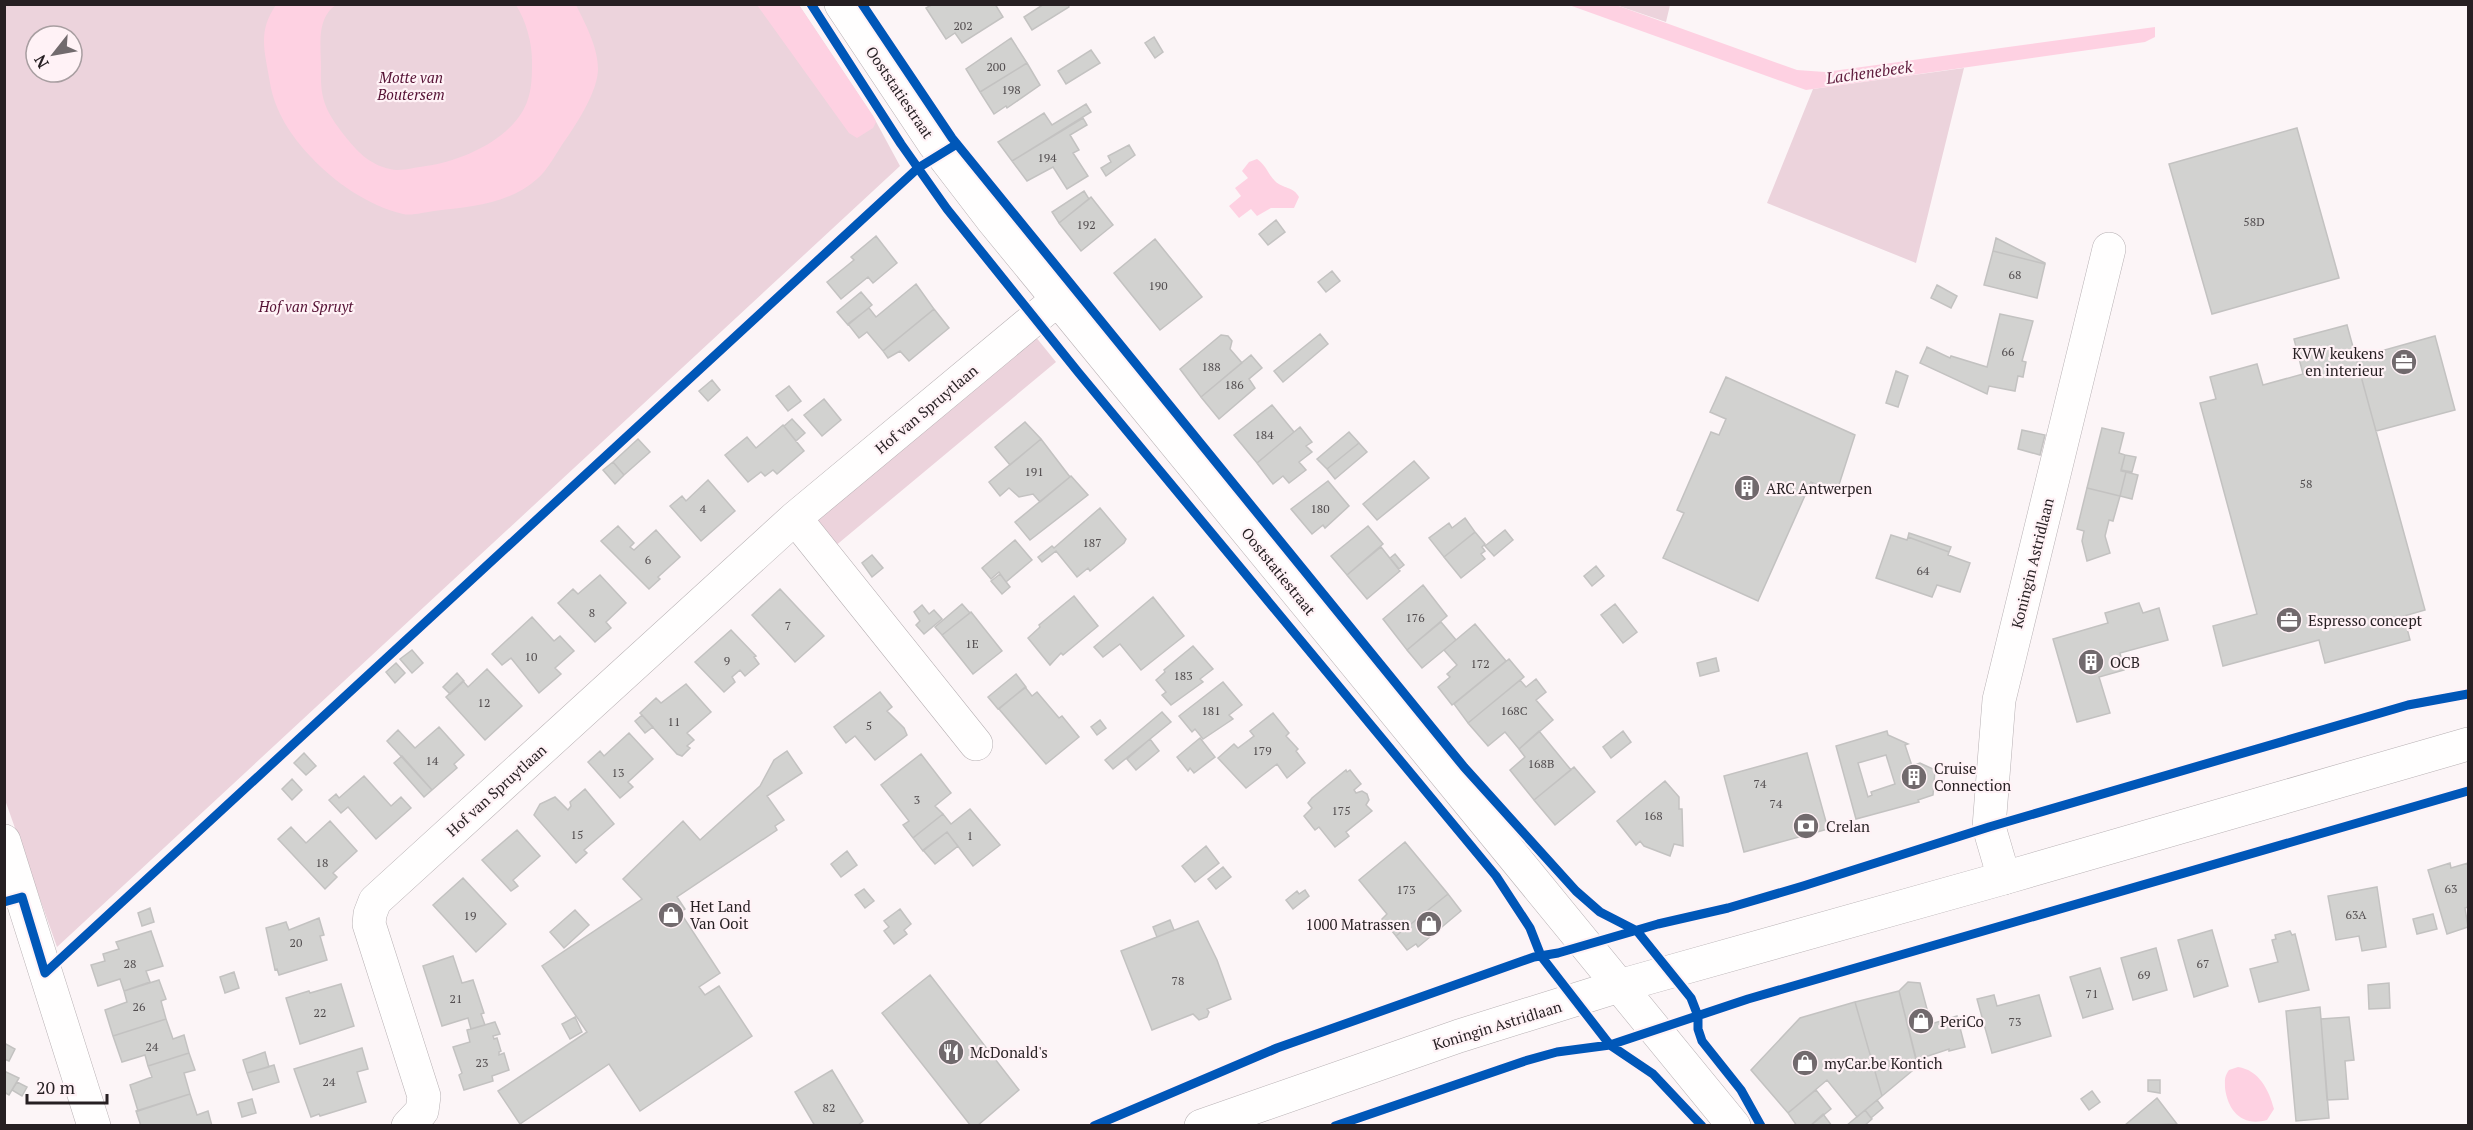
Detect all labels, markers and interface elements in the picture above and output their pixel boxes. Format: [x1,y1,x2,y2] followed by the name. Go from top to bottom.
[953,18,973,33] house number: 202
[24,24,84,84] north arrow
[862,42,939,142] street label: Ooststatiestraat
[29,51,54,73] text: N
[1824,55,1914,89] water label: Lachenebeek
[986,59,1006,74] house number: 200
[376,67,445,104] park label: Motte van Boutersem
[1001,82,1021,97] house number: 198
[1037,150,1057,165] house number: 194
[2243,214,2265,229] house number: 58D
[1076,217,1096,232] house number: 192
[2009,267,2021,282] house number: 68
[1148,278,1168,293] house number: 190
[258,296,354,316] park label: Hof van Spruyt
[2292,343,2384,380] place label: KVW keukens en interieur
[2002,344,2015,359] house number: 66
[2389,347,2419,377] office icon: KVW keukens en interieur
[1201,359,1221,374] house number: 188
[870,360,982,458] street label: Hof van Spruytlaan
[1224,377,1244,392] house number: 186
[1254,427,1274,442] house number: 184
[1024,464,1044,479] house number: 191
[1732,473,1762,503] building icon: ARC Antwerpen
[2300,476,2312,491] house number: 58
[1766,478,1872,498] place label: ARC Antwerpen
[2006,496,2058,630] street label: Koningin Astridlaan
[700,501,707,516] house number: 4
[1310,501,1330,516] house number: 180
[1237,523,1321,619] street label: Ooststatiestraat
[1082,535,1102,550] house number: 187
[645,552,652,567] house number: 6
[1917,563,1930,578] house number: 64
[589,605,595,620] house number: 8
[2274,605,2304,635] office icon: Espresso concept
[1405,610,1425,625] house number: 176
[2308,610,2422,630] place label: Espresso concept
[785,618,791,633] house number: 7
[965,636,979,651] house number: 1E
[2076,647,2106,677] building icon: OCB
[525,649,537,664] house number: 10
[2110,652,2140,672] place label: OCB
[724,653,730,668] house number: 9
[1470,656,1490,671] house number: 172
[1173,668,1193,683] house number: 183
[478,695,490,710] house number: 12
[1201,703,1221,718] house number: 181
[1501,703,1528,718] house number: 168C
[668,714,680,729] house number: 11
[866,718,872,733] house number: 5
[442,740,550,840] street label: Hof van Spruytlaan
[1252,743,1272,758] house number: 179
[426,753,439,768] house number: 14
[1528,756,1554,771] house number: 168B
[1934,758,2011,795] place label: Cruise Connection
[1899,762,1929,792] building icon: Cruise Connection
[612,765,624,780] house number: 13
[1754,776,1767,791] house number: 74
[914,792,920,807] house number: 3
[1770,796,1783,811] house number: 74
[1331,803,1351,818] house number: 175
[1643,808,1663,823] house number: 168
[1791,811,1821,841] bank icon: Crelan
[1826,816,1870,836] place label: Crelan
[571,827,583,842] house number: 15
[967,828,973,843] house number: 1
[316,855,328,870] house number: 18
[2445,881,2457,896] house number: 63
[1396,882,1416,897] house number: 173
[690,896,751,933] place label: Het Land Van Ooit
[656,900,686,930] shop icon: Het Land Van Ooit
[2346,907,2367,922] house number: 63A
[464,908,476,923] house number: 19
[1414,909,1444,939] shop icon: 1000 Matrassen
[1305,914,1410,934] place label: 1000 Matrassen
[290,935,302,950] house number: 20
[124,956,136,971] house number: 28
[2197,956,2209,971] house number: 67
[2138,967,2150,982] house number: 69
[1172,973,1184,988] house number: 78
[2086,986,2098,1001] house number: 71
[450,991,462,1006] house number: 21
[1430,996,1564,1054] street label: Koningin Astridlaan
[133,999,146,1014] house number: 26
[314,1005,326,1020] house number: 22
[1906,1006,1936,1036] shop icon: PeriCo
[1940,1011,1984,1031] place label: PeriCo
[2009,1014,2021,1029] house number: 73
[936,1037,966,1067] restaurant icon: McDonald's
[146,1039,159,1054] house number: 24
[970,1042,1048,1062] place label: McDonald's
[1790,1048,1820,1078] shop icon: myCar.be Kontich
[1824,1053,1943,1073] place label: myCar.be Kontich
[476,1055,488,1070] house number: 23
[27,1067,106,1105] scale bar
[323,1074,336,1089] house number: 24
[36,1075,76,1099] text: 20 m
[823,1100,835,1115] house number: 82

